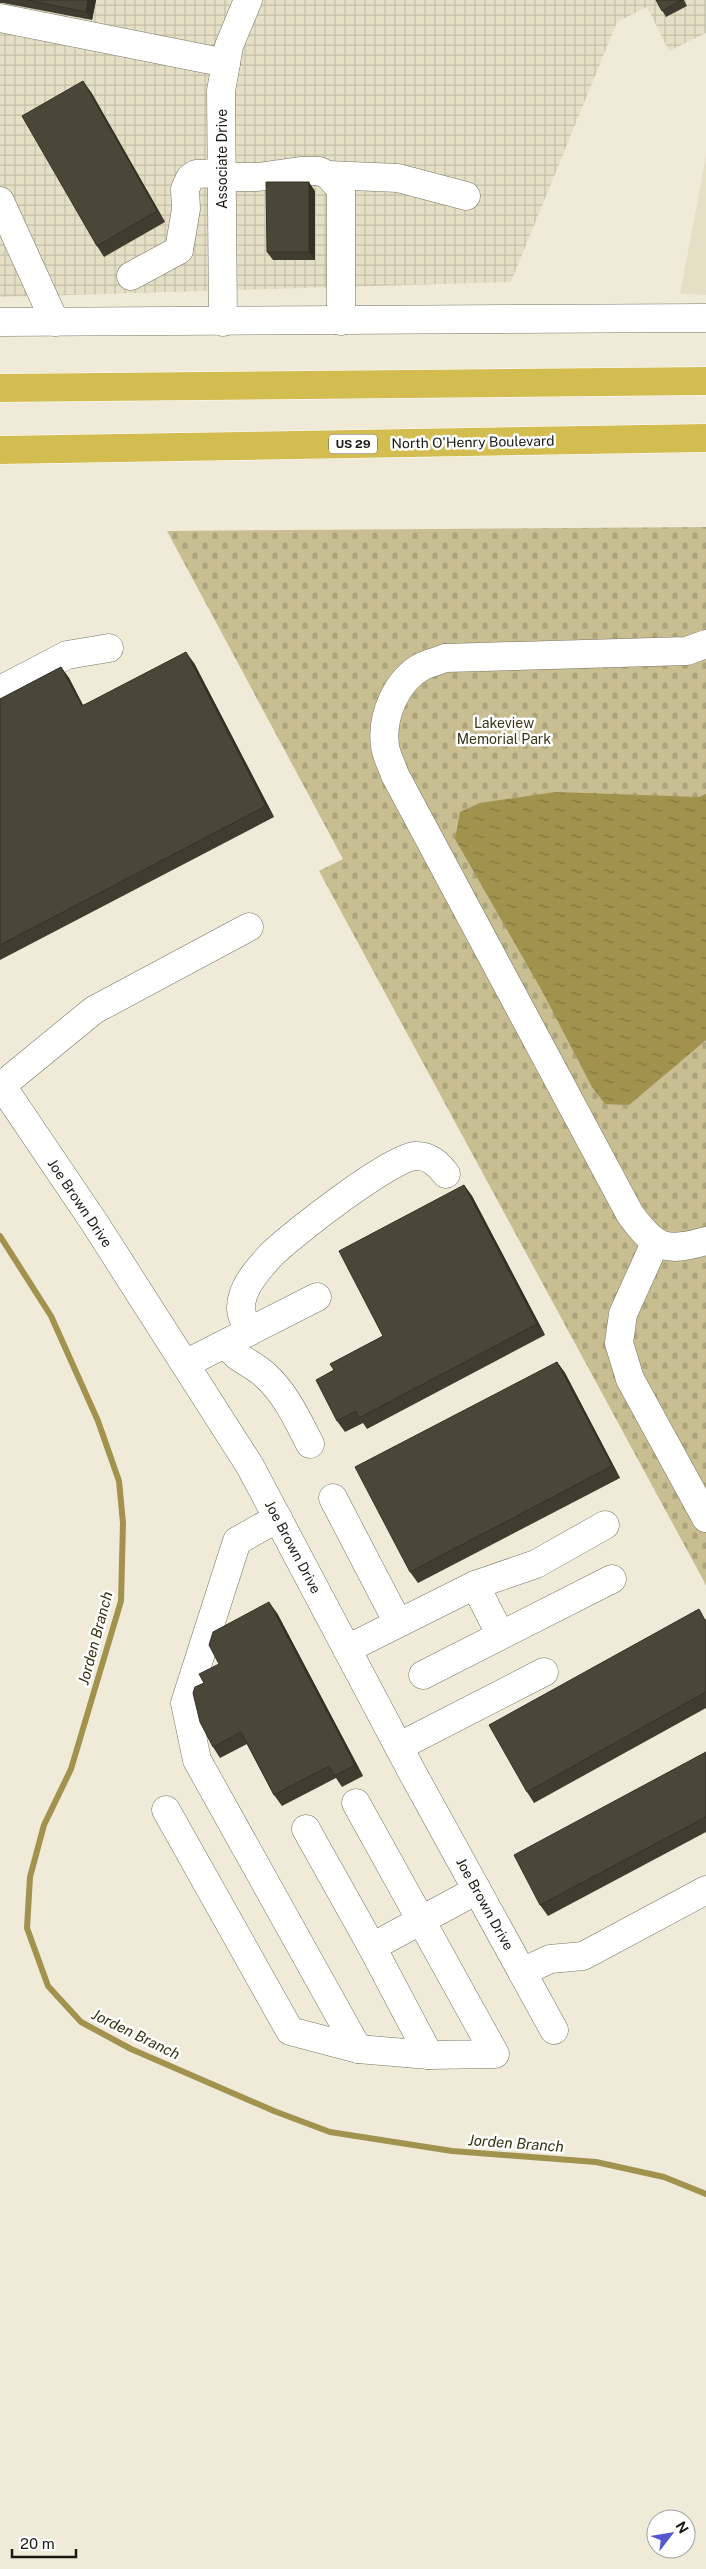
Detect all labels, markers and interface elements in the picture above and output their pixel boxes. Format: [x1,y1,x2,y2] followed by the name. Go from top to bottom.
[214,109,230,209] street label: Associate Drive
[391,433,555,451] street label: North O'Henry Boulevard
[329,434,377,454] road number: US 29
[457,715,551,747] park label: Lakeview Memorial Park
[45,1156,115,1250] street label: Joe Brown Drive
[262,1498,324,1596] street label: Joe Brown Drive
[74,1590,116,1686] water label: Jorden Branch
[453,1855,517,1953] street label: Joe Brown Drive
[89,2005,183,2063] water label: Jorden Branch
[468,2131,564,2155] water label: Jorden Branch
[646,2509,696,2559] north arrow
[672,2518,692,2536] text: N
[12,2526,76,2558] scale bar
[20,2535,55,2552] text: 20 m

